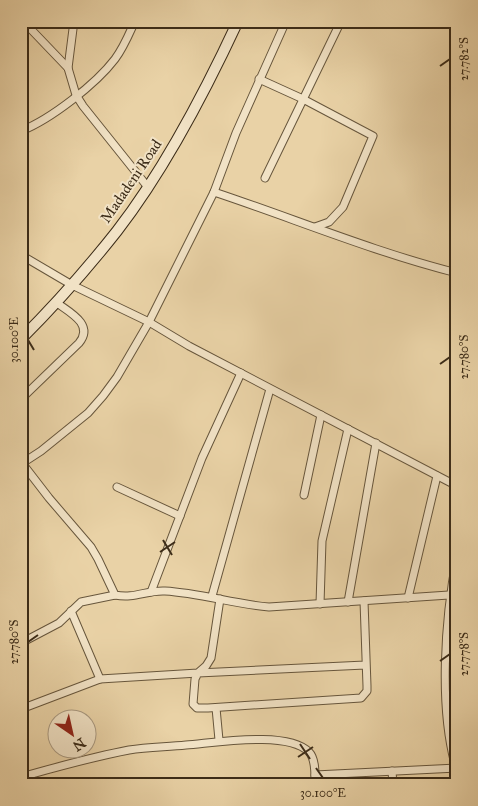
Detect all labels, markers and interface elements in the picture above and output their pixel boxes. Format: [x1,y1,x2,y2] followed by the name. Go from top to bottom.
[457,37,471,81] text: 27.782°S
[96,135,166,226] street label: Madadeni Road
[7,317,21,363] text: 30.100°E
[457,335,471,379] text: 27.780°S
[7,620,21,664] text: 27.780°S
[457,632,471,676] text: 27.778°S
[48,708,98,758] north arrow
[69,734,89,755] text: N
[300,786,346,800] text: 30.100°E

